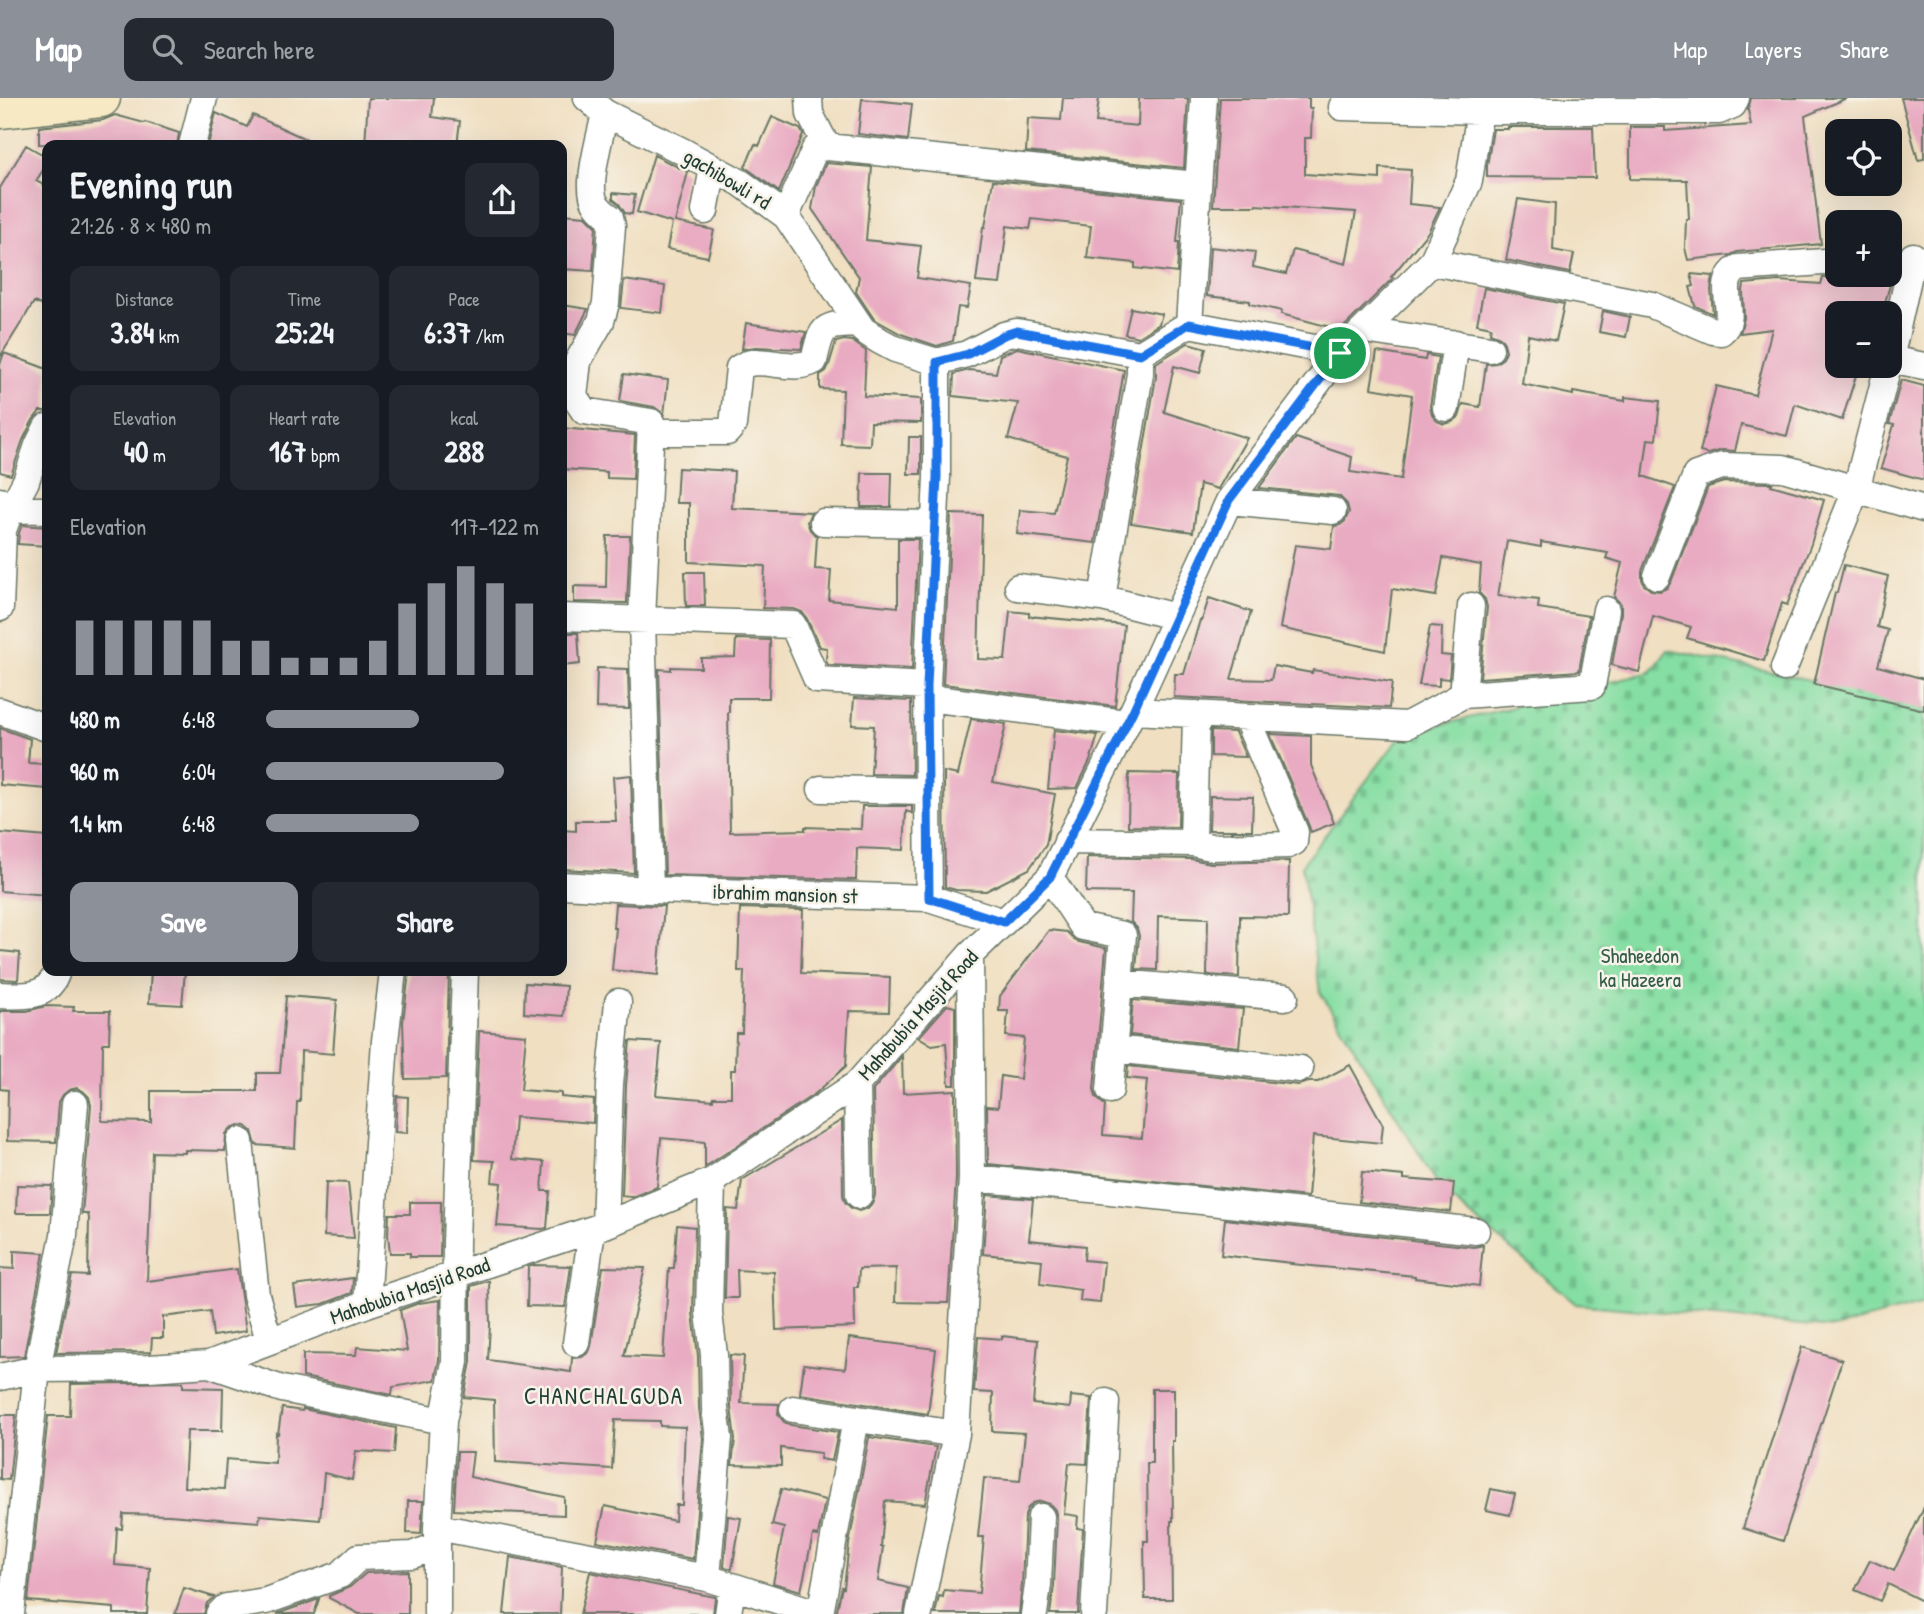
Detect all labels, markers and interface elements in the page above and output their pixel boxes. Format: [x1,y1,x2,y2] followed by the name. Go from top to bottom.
[124,18,614,81] search box
[35,27,82,71] text: Map
[148,30,186,68] icon: search
[204,32,315,67] text: Search here
[1673,33,1707,65] text: Map
[1745,33,1802,65] text: Layers
[1840,33,1889,65] text: Share
[1825,119,1902,378] map controls
[1825,119,1902,196] button: locate
[678,141,777,216] street label: gachibowli rd
[70,158,233,210] text: Evening run
[465,163,539,237] button: share
[70,210,211,241] text: 21:26 · 8 × 480 m
[1825,210,1902,287] button: +
[116,286,174,312] text: Distance
[288,286,321,312] text: Time
[448,286,480,312] text: Pace
[1825,301,1902,378] button: −
[110,312,154,352] text: 3.84
[275,312,334,352] text: 25:24
[424,312,471,352] text: 6:37
[154,323,179,349] text: km
[471,323,504,349] text: /km
[1310,323,1370,383] pin
[1321,334,1359,372] icon: arrive
[113,405,176,431] text: Elevation
[269,405,340,431] text: Heart rate
[450,405,478,431] text: kcal
[124,431,149,471] text: 40
[269,431,307,471] text: 167
[444,431,484,471] text: 288
[149,442,166,468] text: m
[307,442,340,468] text: bpm
[70,511,146,542] text: Elevation
[450,511,539,542] text: 117–122 m
[70,704,120,735] text: 480 m
[182,704,215,735] text: 6:48
[70,756,119,787] text: 960 m
[182,756,215,787] text: 6:04
[70,808,122,839] text: 1.4 km
[182,808,215,839] text: 6:48
[712,876,859,911] street label: ibrahim mansion st
[70,882,298,962] button: Save
[312,882,539,962] button: Share
[1599,941,1681,994] park label: Shaheedon ka Hazeera
[851,943,984,1086] street label: Mahabubia Masjid Road
[326,1250,494,1331] street label: Mahabubia Masjid Road
[524,1380,684,1411] district label: CHANCHALGUDA

